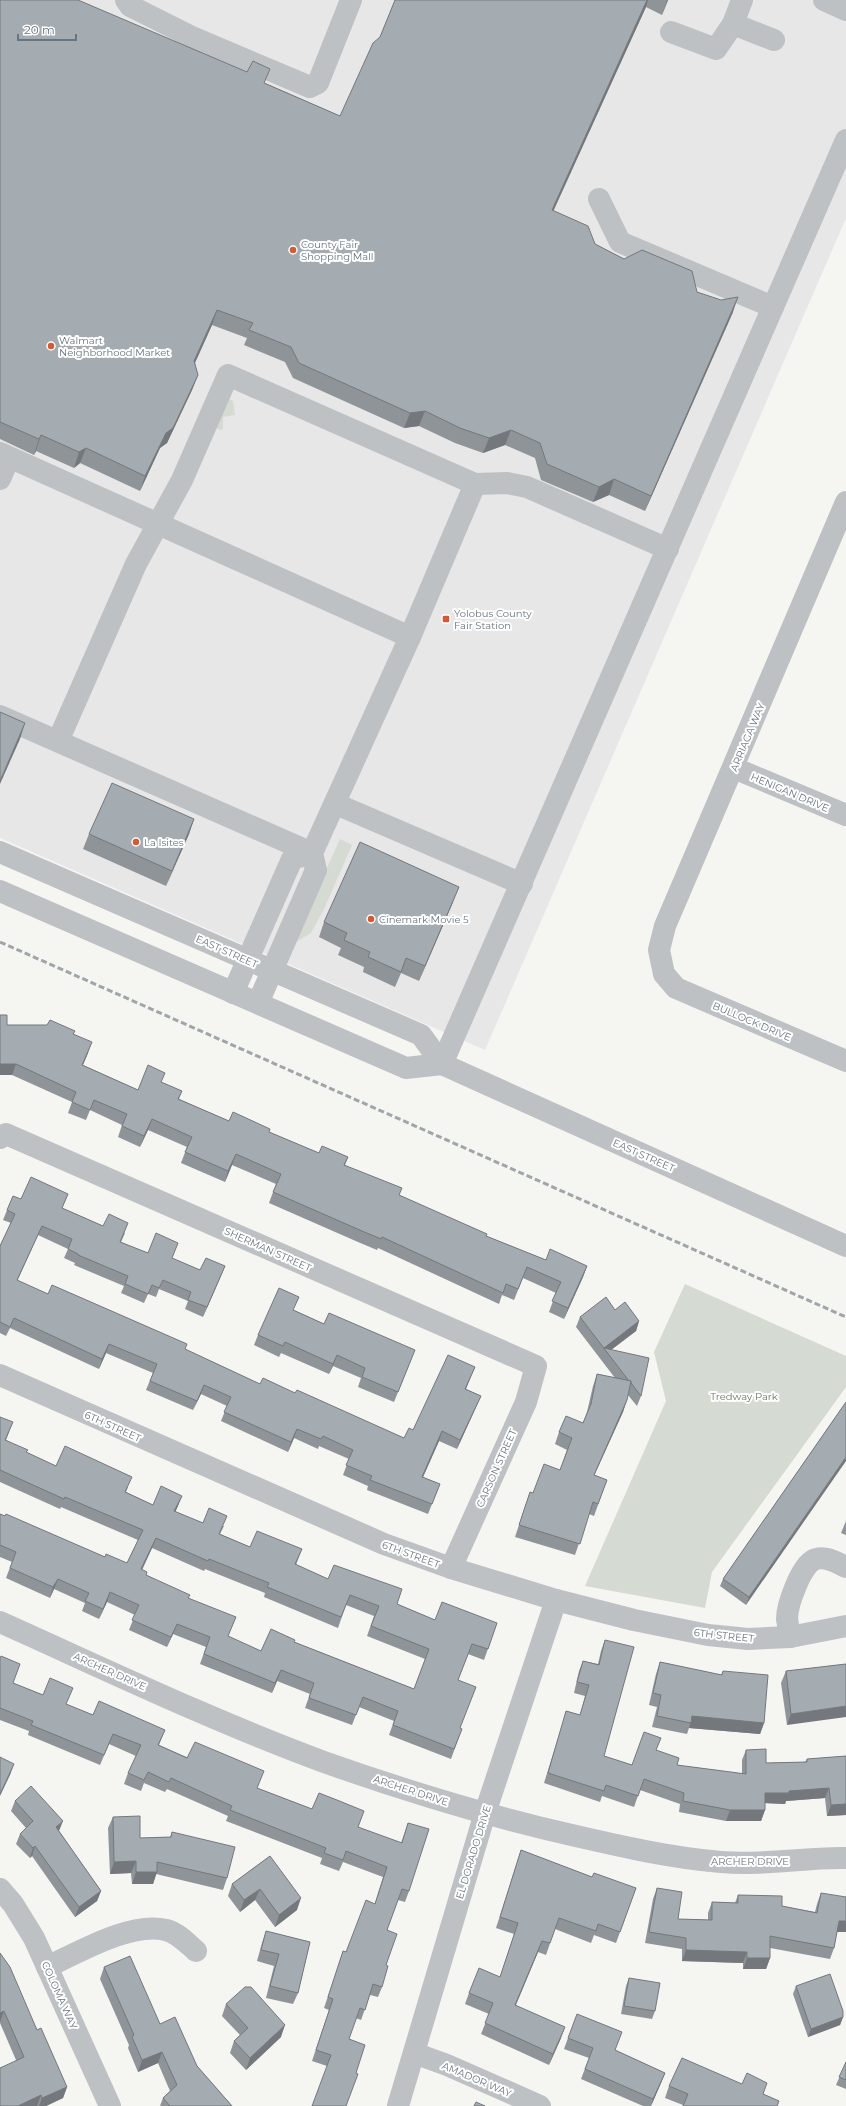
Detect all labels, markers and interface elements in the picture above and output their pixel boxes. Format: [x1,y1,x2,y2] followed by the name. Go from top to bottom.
[18,16,76,42] scale bar
[24,22,55,37] text: 20 m
[301,238,374,263] place label: County Fair Shopping Mall
[288,245,298,255] marker: County Fair Shopping Mall
[59,334,170,359] place label: Walmart Neighborhood Market
[46,341,56,351] marker: Walmart Neighborhood Market
[454,607,532,632] place label: Yolobus County Fair Station
[441,614,451,624] marker: Yolobus County Fair Station
[727,700,768,773] street label: ARRIAGA WAY
[749,770,831,815] street label: HENIGAN DRIVE
[144,836,184,849] place label: La Isites
[131,837,141,847] marker: La Isites
[379,913,469,926] place label: Cinemark Movie 5
[366,914,376,924] marker: Cinemark Movie 5
[194,932,260,971] street label: EAST STREET
[711,999,793,1044] street label: BULLOCK DRIVE
[611,1136,677,1175] street label: EAST STREET
[222,1224,314,1275] street label: SHERMAN STREET
[710,1390,778,1403] park label: Tredway Park
[82,1408,143,1445] street label: 6TH STREET
[473,1427,520,1510] street label: CARSON STREET
[380,1538,442,1571] street label: 6TH STREET
[693,1626,755,1645] street label: 6TH STREET
[72,1650,148,1693] street label: ARCHER DRIVE
[372,1772,450,1809] street label: ARCHER DRIVE
[453,1803,494,1901] street label: EL DORADO DRIVE
[711,1855,789,1868] street label: ARCHER DRIVE
[39,1959,80,2032] street label: COLOMA WAY
[440,2059,514,2100] street label: AMADOR WAY

